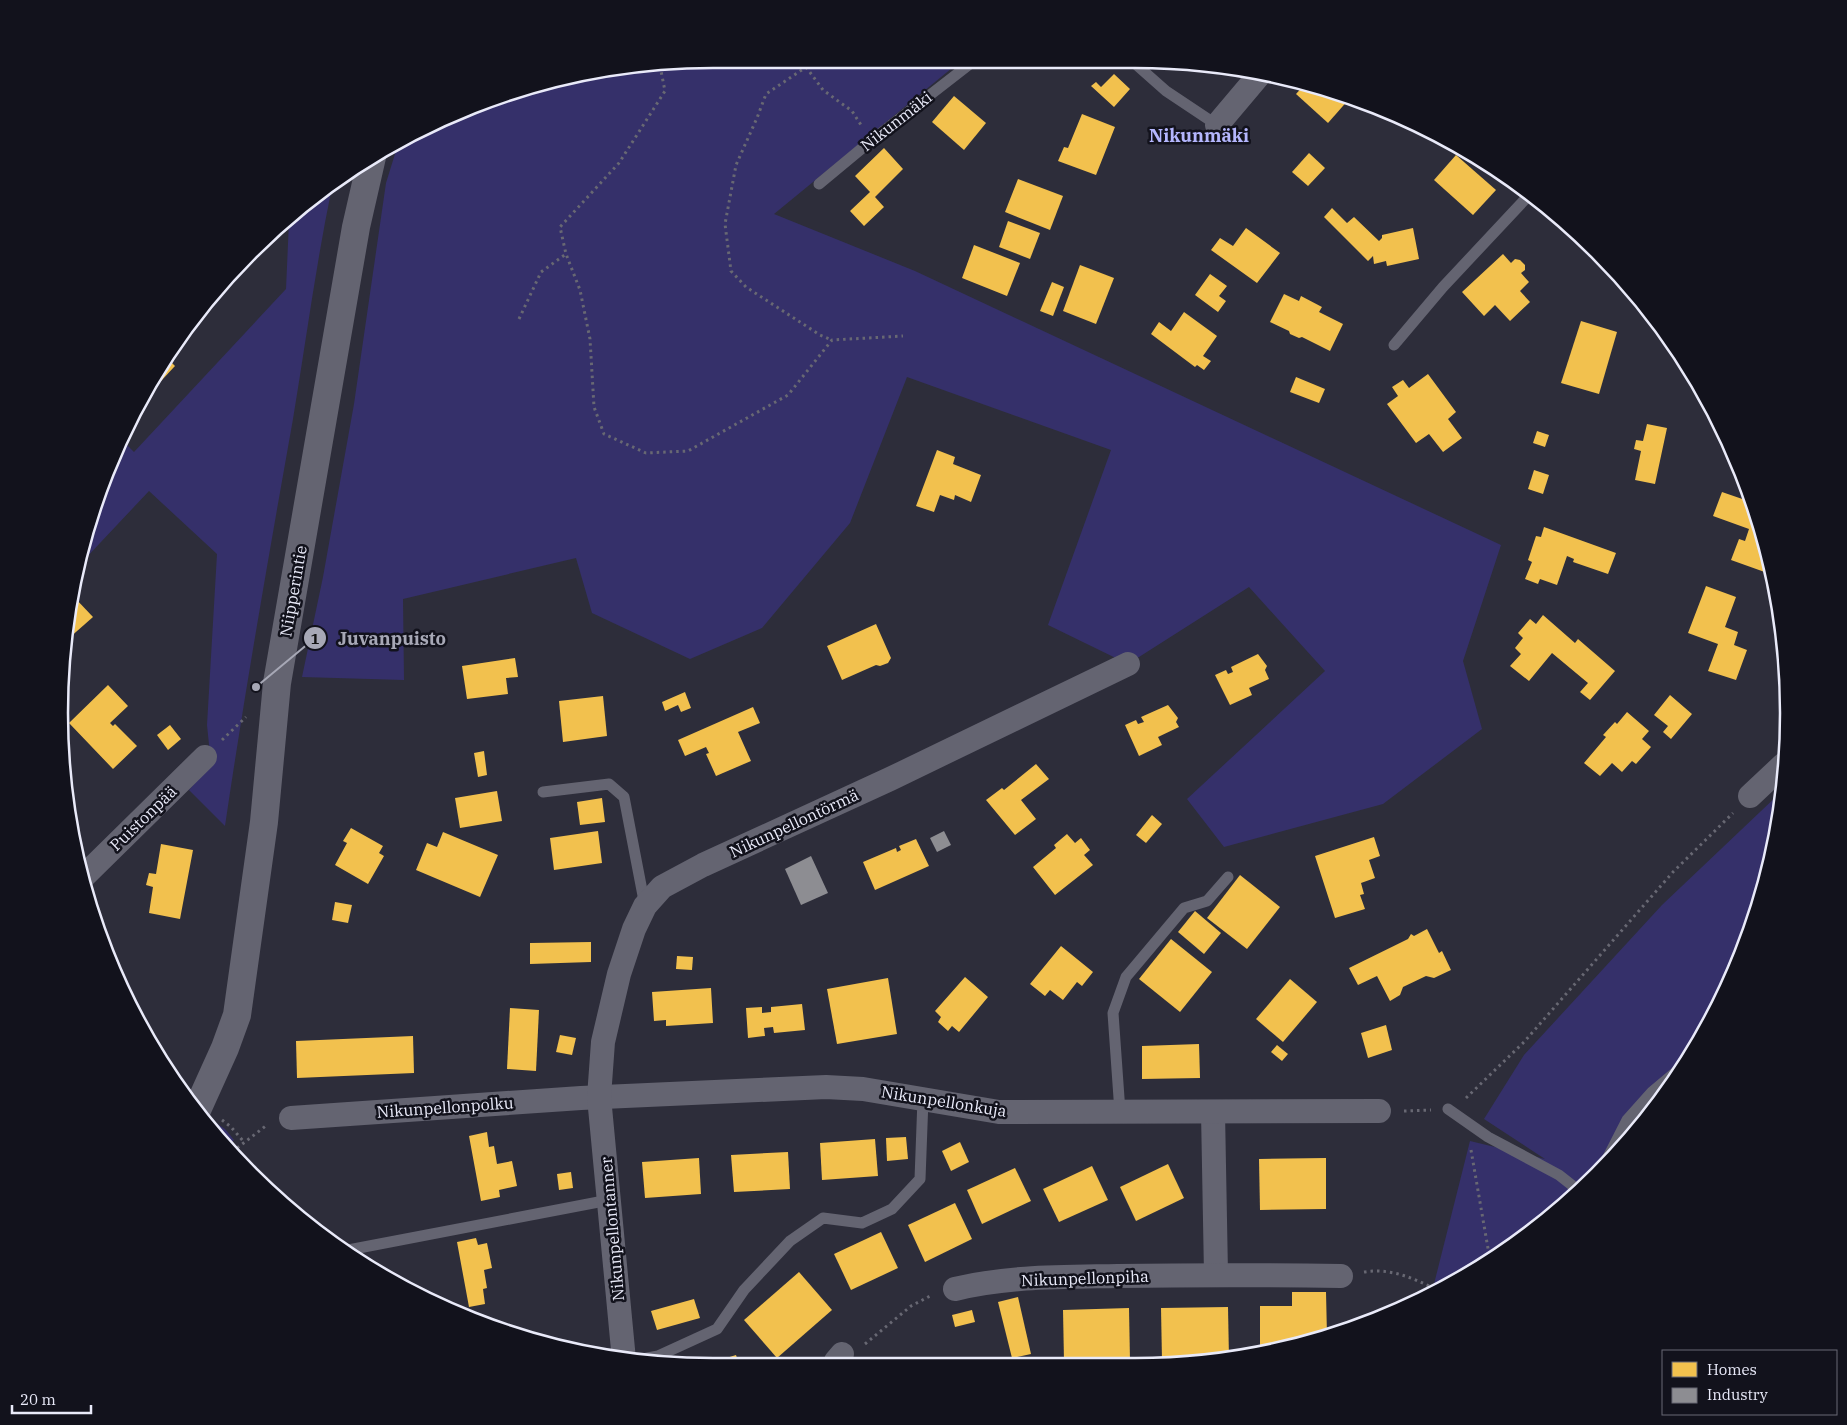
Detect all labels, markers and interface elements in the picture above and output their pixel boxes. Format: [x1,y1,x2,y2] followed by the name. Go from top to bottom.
[856,87,936,155] street label: Nikunmäki
[1149,124,1249,147] district label: Nikunmäki
[275,544,311,638] street label: Niipperintie
[303,622,456,655] callout: Juvanpuisto
[338,627,446,650] text: Juvanpuisto
[310,629,320,648] text: 1
[105,781,181,855] street label: Puistonpää
[726,784,862,862] street label: Nikunpellontörmä
[880,1081,1008,1121] street label: Nikunpellonkuja
[376,1092,514,1122] street label: Nikunpellonpolku
[596,1156,628,1302] street label: Nikunpellontanner
[1021,1266,1149,1290] street label: Nikunpellonpiha
[1662,1350,1837,1415] legend
[1707,1360,1757,1379] text: Homes
[12,1382,91,1414] scale bar
[1707,1385,1768,1404] text: Industry
[20,1390,56,1409] text: 20 m

